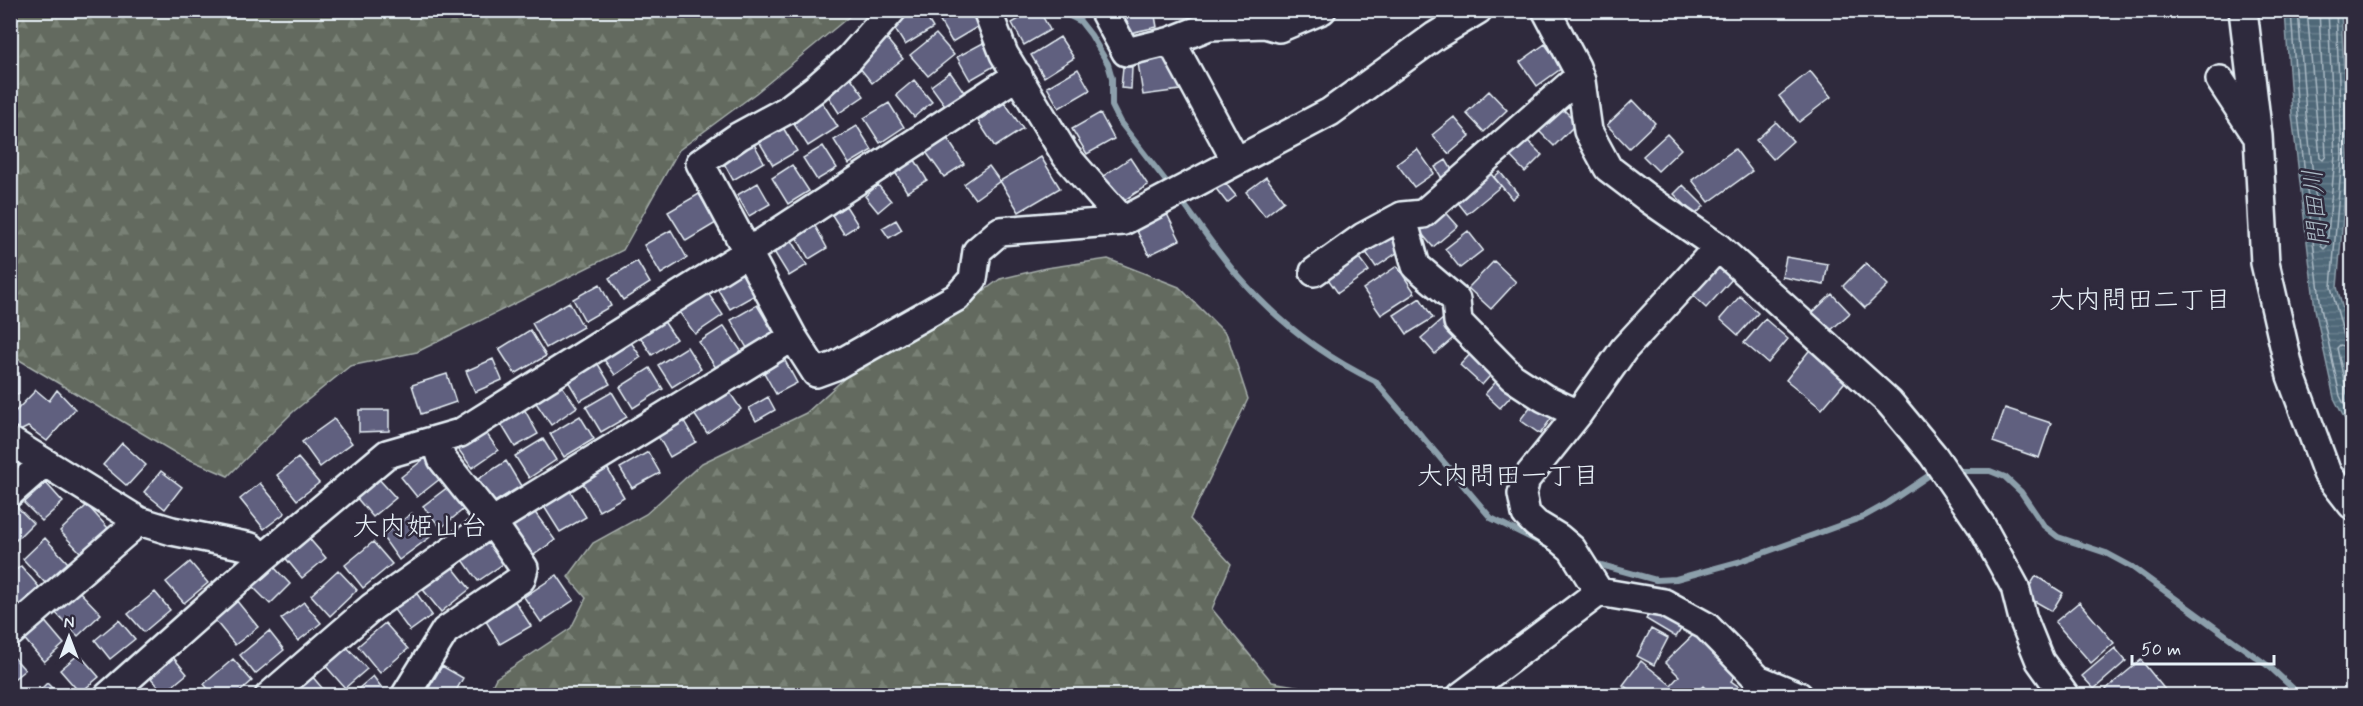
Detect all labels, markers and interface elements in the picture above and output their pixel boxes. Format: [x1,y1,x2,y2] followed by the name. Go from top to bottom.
[2297,167,2337,248] water label: 問田川
[2049,284,2231,318] district label: 大内問田二丁目
[1417,460,1599,494] district label: 大内問田一丁目
[353,510,488,545] district label: 大内姫山台
[39,607,99,667] north arrow
[64,613,74,634] text: N
[2132,628,2274,666] scale bar
[2141,638,2181,662] text: 50 m

